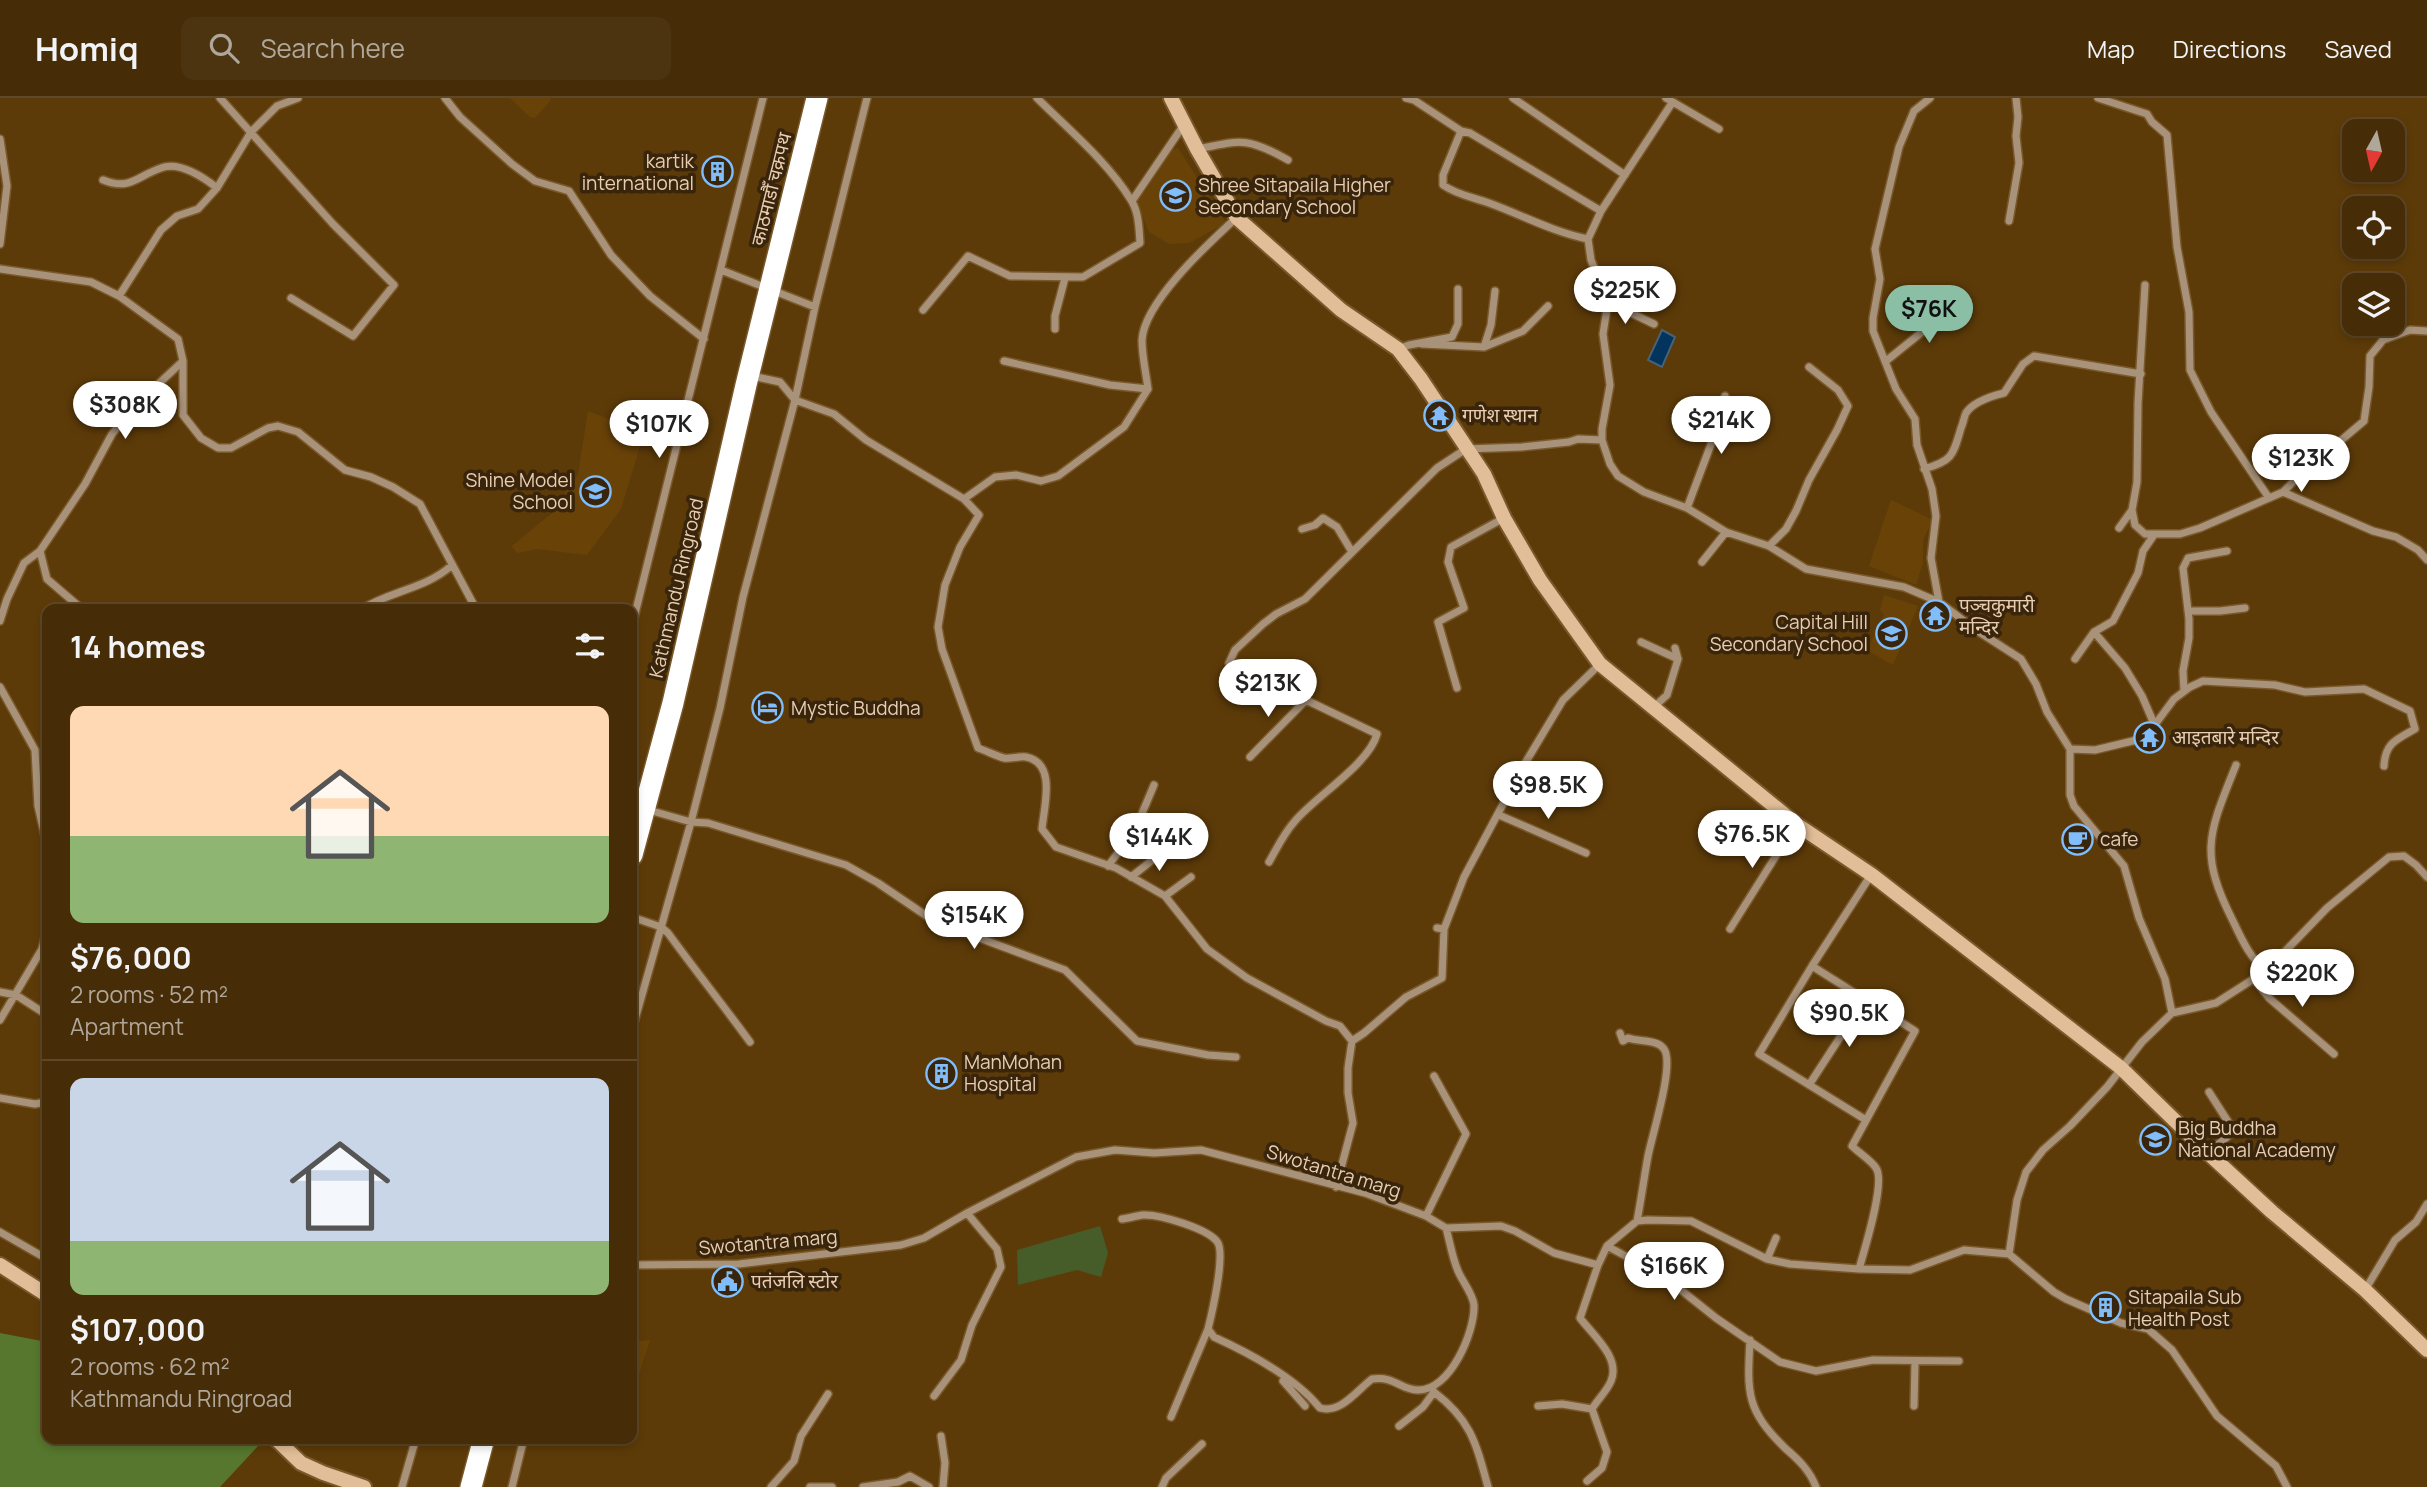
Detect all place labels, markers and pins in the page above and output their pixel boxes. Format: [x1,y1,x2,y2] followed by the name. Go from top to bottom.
[582,148,695,196] place label: kartik international
[700,155,734,189] building icon: kartik international
[1198,172,1391,220] place label: Shree Sitapaila Higher Secondary School
[1158,179,1192,213] school or university icon: Shree Sitapaila Higher Secondary School
[1576,266,1674,326] pin: $225K
[1888,286,1970,345] pin: $76K
[76,382,174,441] pin: $308K
[1672,396,1770,456] pin: $214K
[1422,398,1456,432] temple icon: गणेश स्थान
[610,400,708,460] pin: $107K
[1462,402,1538,428] place label: गणेश स्थान
[2252,434,2350,494] pin: $123K
[465,467,573,515] place label: Shine Model School
[579,474,613,508] school or university icon: Shine Model School
[1959,592,2036,640] place label: पञ्चकुमारी मन्दिर
[1919,599,1953,633] temple icon: पञ्चकुमारी मन्दिर
[1710,609,1868,657] place label: Capital Hill Secondary School
[1874,616,1908,650] school or university icon: Capital Hill Secondary School
[1219,660,1317,719] pin: $213K
[751,691,785,725] hotel icon: Mystic Buddha
[791,695,921,721] place label: Mystic Buddha
[2132,720,2166,754] temple icon: आइतबारे मन्दिर
[2172,724,2280,750] place label: आइतबारे मन्दिर
[1491,762,1605,821] pin: $98.5K
[1695,810,1809,870] pin: $76.5K
[1110,814,1208,873] pin: $144K
[2060,822,2094,856] cafe icon: cafe
[2100,826,2138,852] place label: cafe
[925,892,1023,951] pin: $154K
[2253,950,2351,1009] pin: $220K
[1792,990,1906,1049] pin: $90.5K
[964,1049,1062,1097] place label: ManMohan Hospital
[924,1056,958,1090] building icon: ManMohan Hospital
[2178,1115,2336,1163] place label: Big Buddha National Academy
[2138,1122,2172,1156] school or university icon: Big Buddha National Academy
[1625,1242,1723,1302] pin: $166K
[711,1264,745,1298] public building icon: पतंजलि स्टोर
[751,1268,839,1294] place label: पतंजलि स्टोर
[2128,1284,2242,1332] place label: Sitapaila Sub Health Post
[2088,1291,2122,1325] building icon: Sitapaila Sub Health Post

